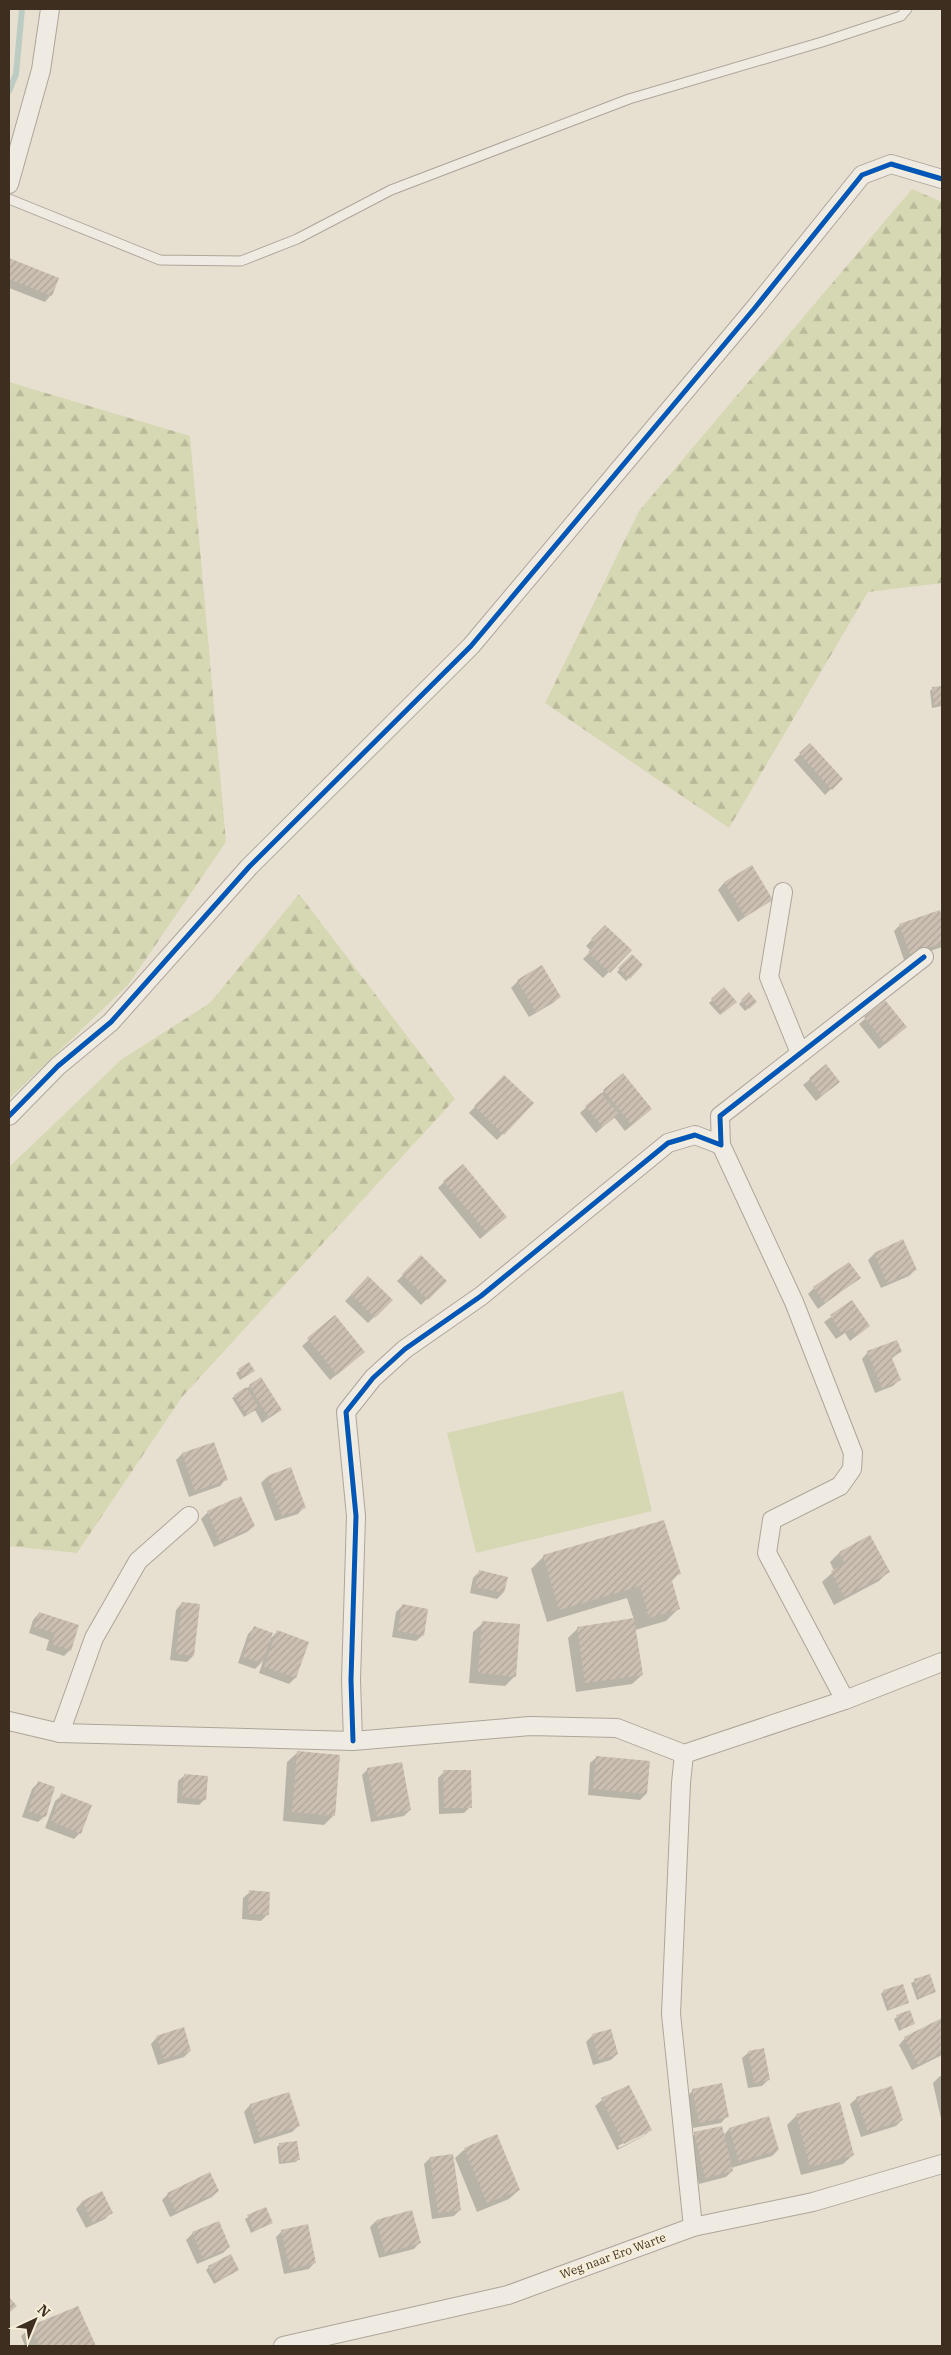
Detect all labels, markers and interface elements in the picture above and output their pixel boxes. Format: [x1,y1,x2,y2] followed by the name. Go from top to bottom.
[558,2229,668,2282] street label: Weg naar Ero Warte
[10,2295,60,2345] north arrow
[34,2300,54,2321] text: N

